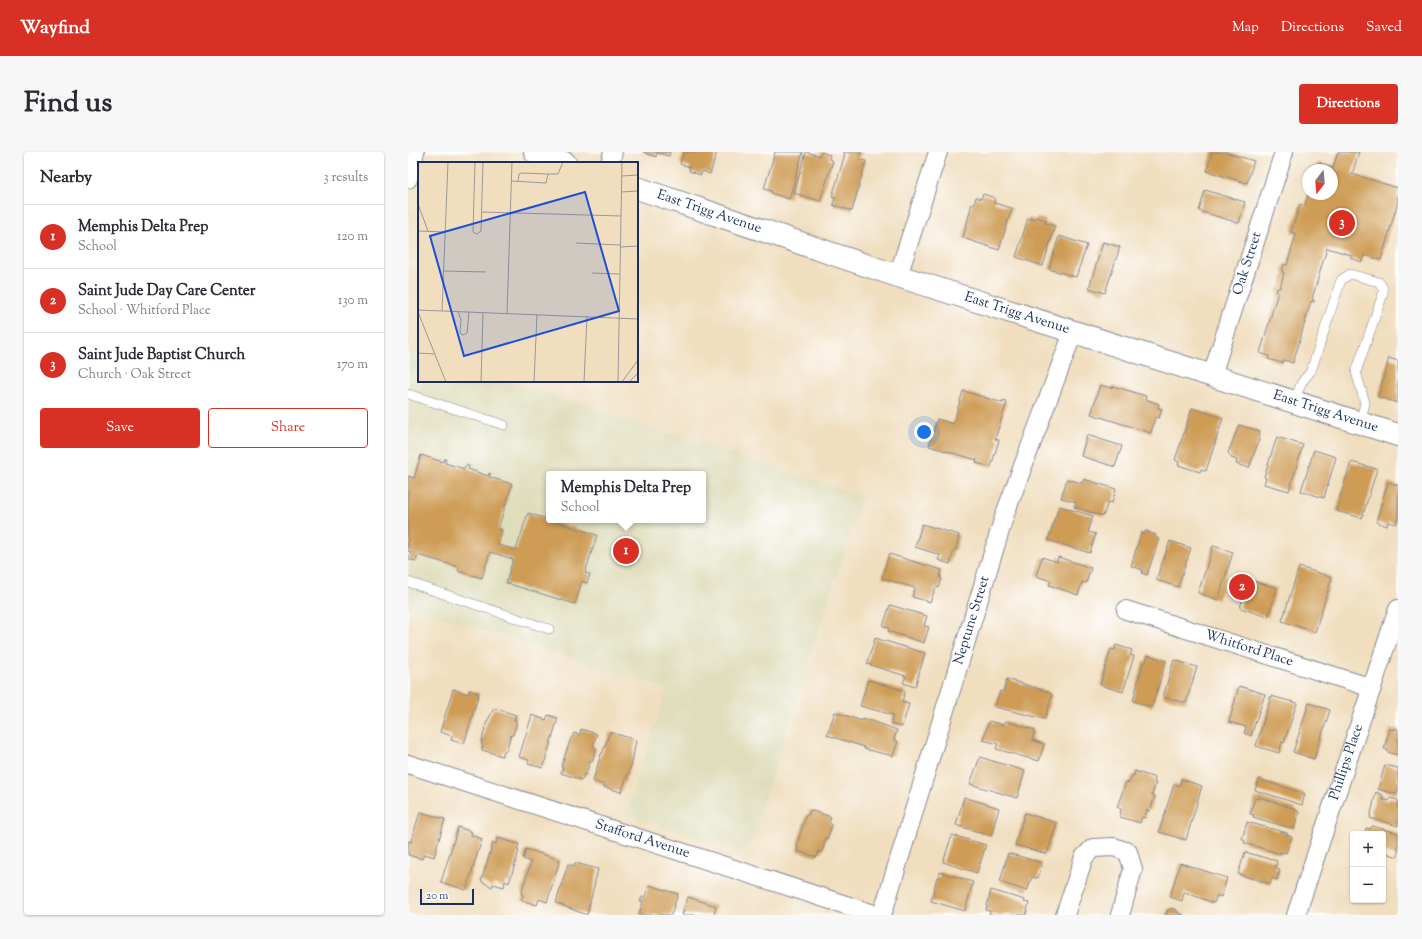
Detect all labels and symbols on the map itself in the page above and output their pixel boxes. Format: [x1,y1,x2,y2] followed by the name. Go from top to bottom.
[418,162,638,382] inset map
[1302,164,1338,200] north arrow
[654,185,764,239] street label: East Trigg Avenue
[1329,208,1355,238] pin: 3
[1228,229,1268,298] street label: Oak Street
[962,288,1072,340] street label: East Trigg Avenue
[1270,386,1381,438] street label: East Trigg Avenue
[914,422,934,442] your location
[613,536,639,566] pin: 1
[1229,572,1255,602] pin: 2
[949,574,995,667] street label: Neptune Street
[1202,626,1296,672] street label: Whitford Place
[1325,722,1369,803] street label: Phillips Place
[592,815,692,864] street label: Stafford Avenue
[420,887,474,906] scale bar

